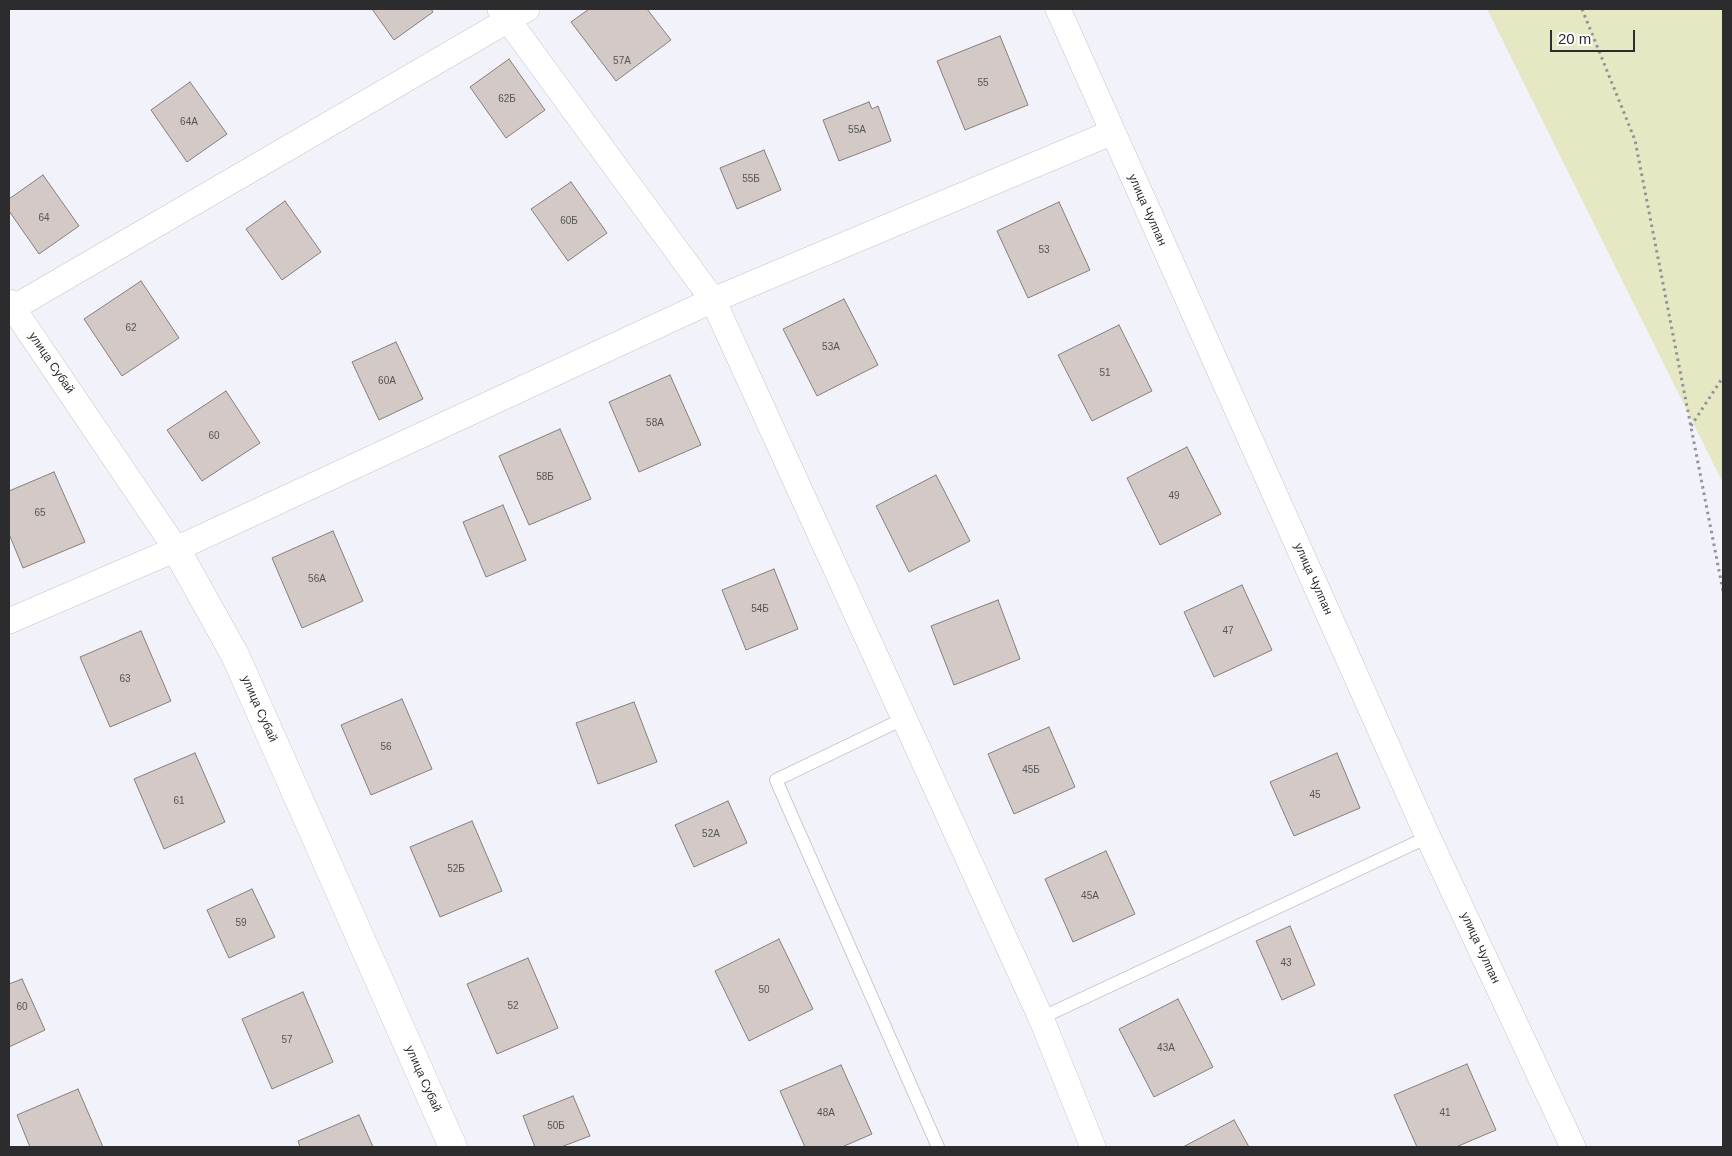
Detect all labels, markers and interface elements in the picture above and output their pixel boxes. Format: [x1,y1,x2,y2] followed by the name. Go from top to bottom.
[1552,20,1637,52] scale bar
[1558,30,1591,47] text: 20 m
[613,55,631,67] house number: 57А
[977,77,989,89] house number: 55
[498,93,516,105] house number: 62Б
[180,116,198,128] house number: 64А
[848,124,866,136] house number: 55А
[1125,172,1169,248] street label: улица Чулпан
[742,173,760,185] house number: 55Б
[38,212,50,224] house number: 64
[560,215,578,227] house number: 60Б
[1038,244,1050,256] house number: 53
[125,322,137,334] house number: 62
[25,330,77,396] street label: улица Субай
[822,341,840,353] house number: 53А
[1099,367,1111,379] house number: 51
[378,375,396,387] house number: 60А
[646,417,664,429] house number: 58А
[208,430,220,442] house number: 60
[536,471,554,483] house number: 58Б
[1168,490,1180,502] house number: 49
[34,507,46,519] house number: 65
[1291,541,1335,617] street label: улица Чулпан
[308,573,326,585] house number: 56А
[751,603,769,615] house number: 54Б
[1222,625,1234,637] house number: 47
[119,673,131,685] house number: 63
[238,674,280,744] street label: улица Субай
[380,741,392,753] house number: 56
[1022,764,1040,776] house number: 45Б
[1309,789,1321,801] house number: 45
[173,795,185,807] house number: 61
[702,828,720,840] house number: 52А
[447,863,465,875] house number: 52Б
[1081,890,1099,902] house number: 45А
[1457,910,1503,986] street label: улица Чулпан
[235,917,247,929] house number: 59
[1280,957,1292,969] house number: 43
[758,984,770,996] house number: 50
[507,1000,519,1012] house number: 52
[16,1001,28,1013] house number: 60
[281,1034,293,1046] house number: 57
[1157,1042,1175,1054] house number: 43А
[402,1044,444,1114] street label: улица Субай
[817,1107,835,1119] house number: 48А
[1439,1107,1451,1119] house number: 41
[547,1120,565,1132] house number: 50Б

